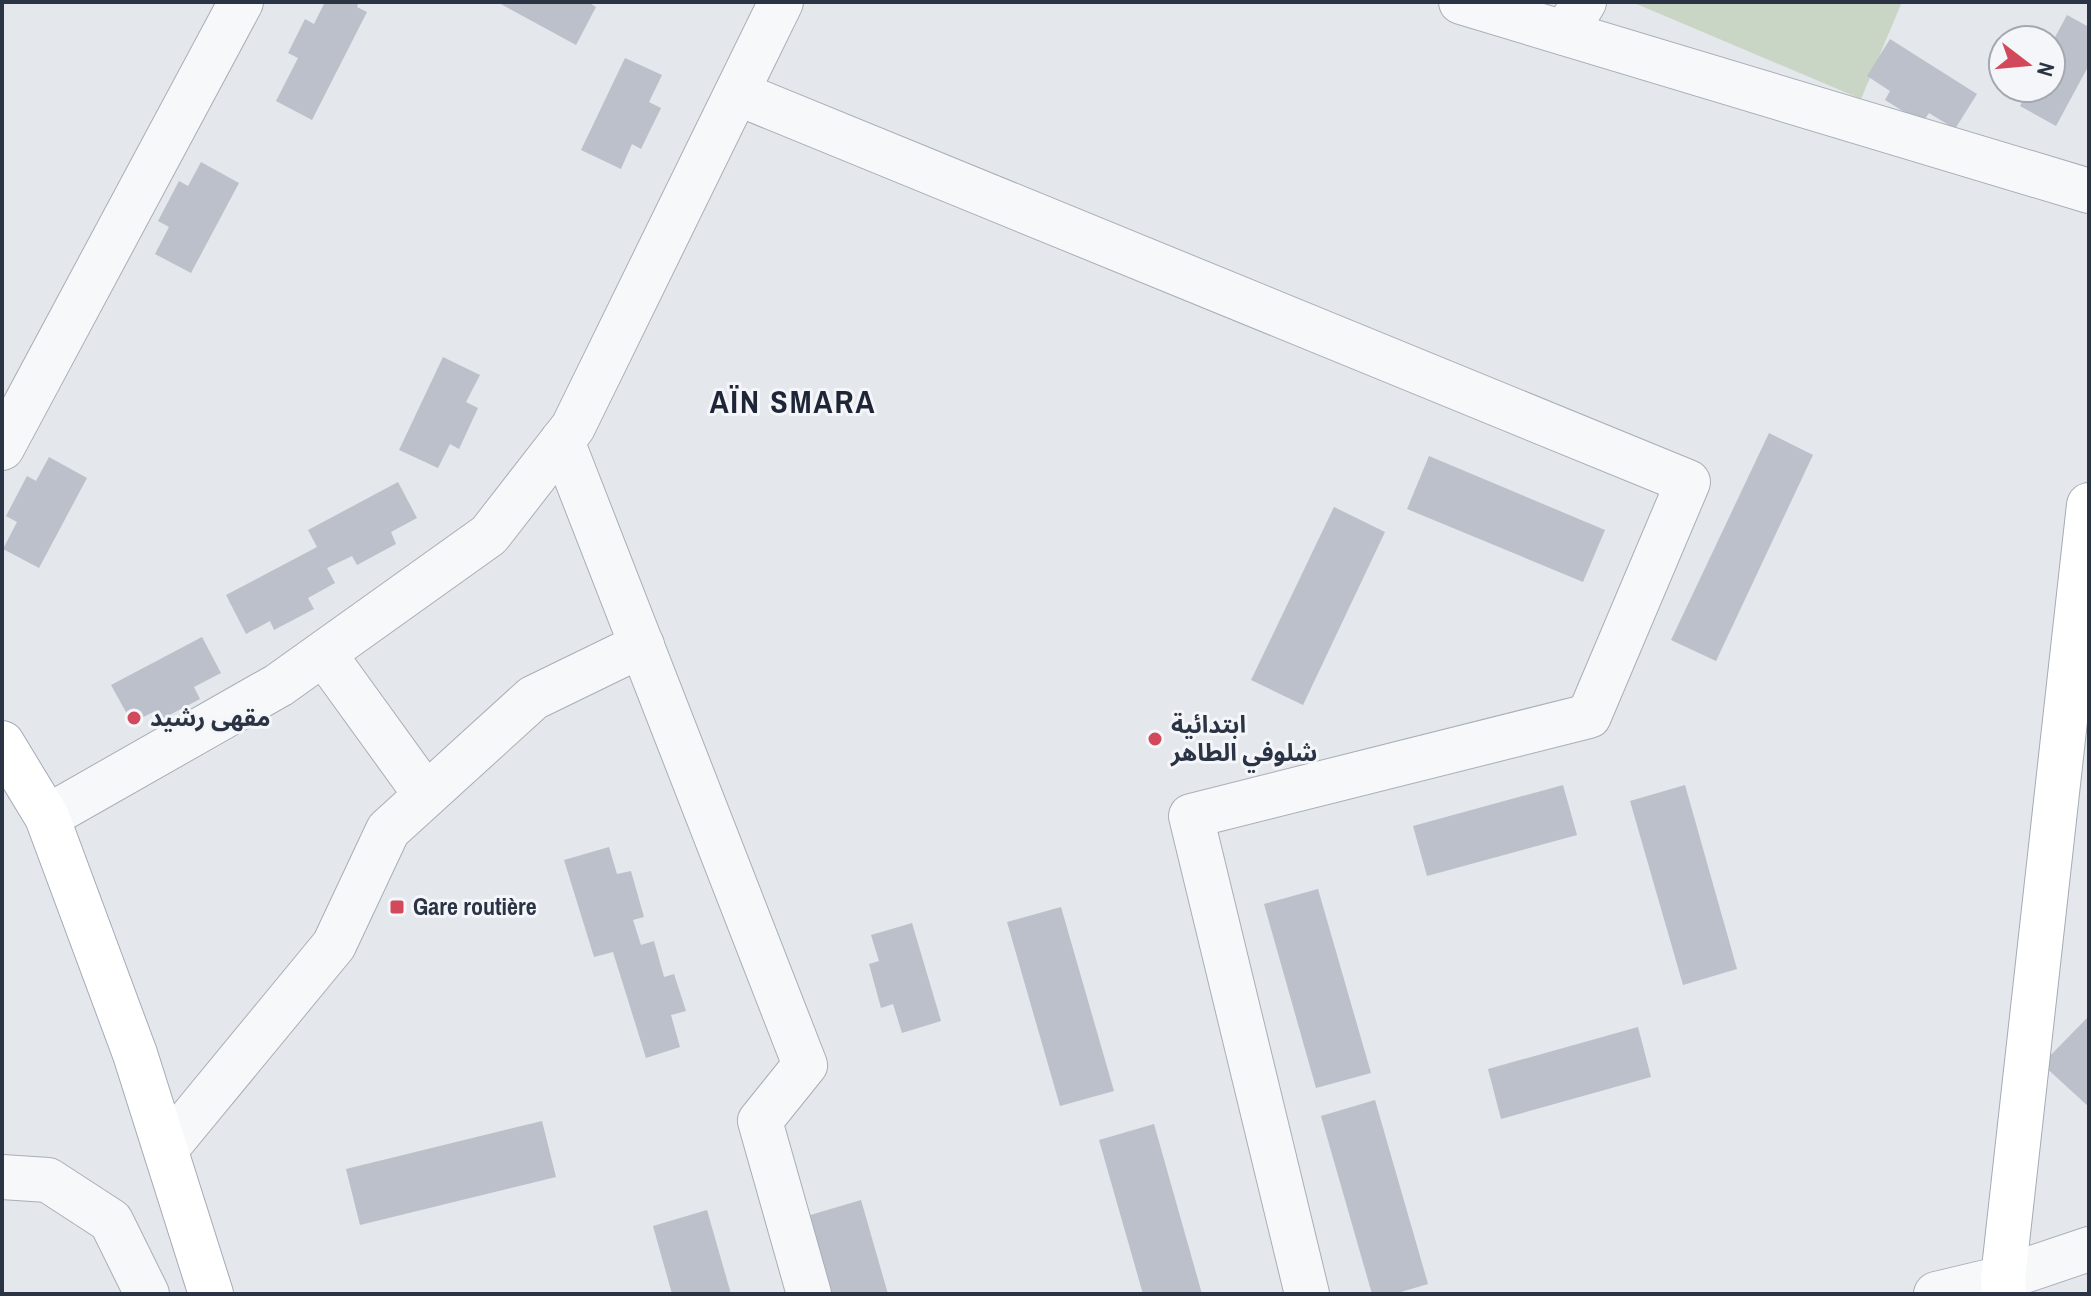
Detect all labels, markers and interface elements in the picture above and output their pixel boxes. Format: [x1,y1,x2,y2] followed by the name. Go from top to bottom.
[1987,24,2067,104] north arrow
[2030,59,2062,80] text: N
[710,380,876,423] district label: AÏN SMARA
[150,701,270,733] place label: مقهى رشيد
[1170,708,1317,773] place label: ابتدائية شلوفي الطاهر
[125,709,143,727] marker: مقهى رشيد
[1146,730,1164,748] marker: ابتدائية شلوفي الطاهر
[413,890,537,922] place label: Gare routière
[388,898,406,916] marker: Gare routière

